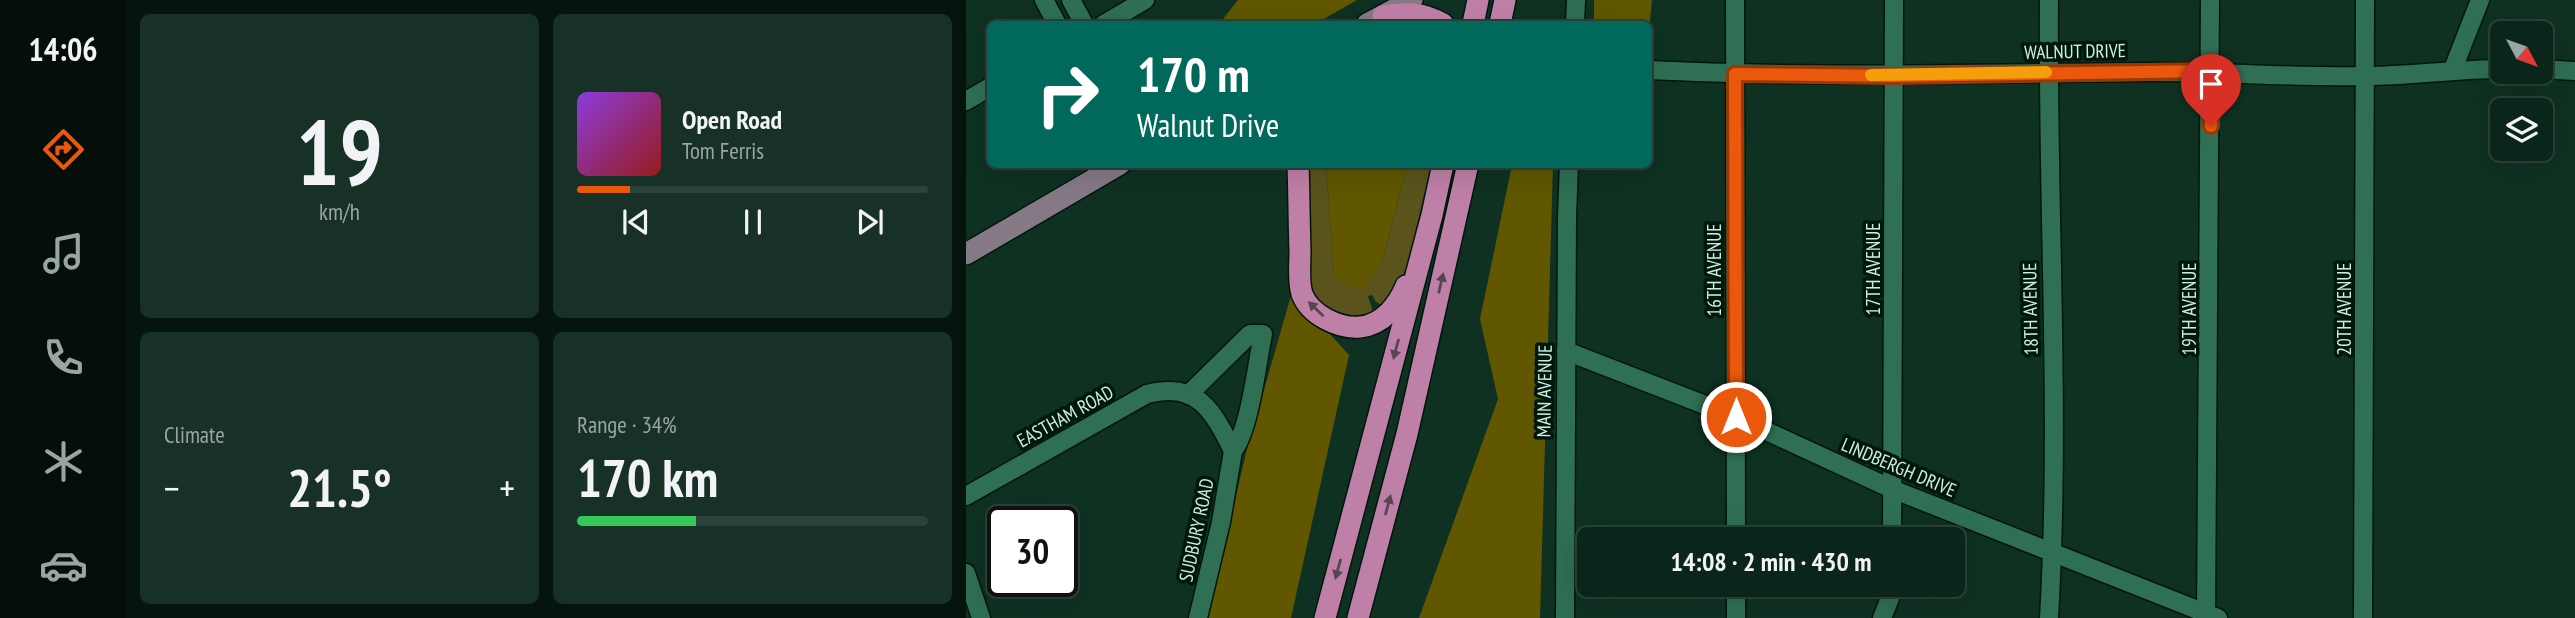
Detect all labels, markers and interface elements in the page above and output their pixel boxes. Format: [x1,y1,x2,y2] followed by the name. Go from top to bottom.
[2490,21,2553,84] north arrow
[2490,21,2553,161] map controls
[28,28,98,70] text: 14:06
[2024,38,2126,64] street label: WALNUT DRIVE
[1137,42,1250,106] text: 170 m
[1022,49,1113,140] icon: right
[2181,54,2241,126] pin
[2192,65,2230,103] icon: arrive
[296,92,383,210] text: 19
[2490,98,2553,161] button: layers
[682,103,782,136] text: Open Road
[1137,104,1279,146] text: Walnut Drive
[39,125,88,174] icon: directions
[682,136,764,165] text: Tom Ferris
[319,197,360,226] text: km/h
[617,203,655,241] icon: previous
[734,203,772,241] icon: pause
[851,203,889,241] icon: next
[1861,223,1885,315] street label: 17TH AVENUE
[1702,224,1726,316] street label: 16TH AVENUE
[39,229,88,278] icon: music
[2017,262,2043,356] street label: 18TH AVENUE
[2177,263,2201,355] street label: 19TH AVENUE
[2332,263,2356,355] street label: 20TH AVENUE
[1436,272,1447,294] one-way arrow
[1308,302,1325,318] one-way arrow
[39,333,88,382] icon: phone
[1390,339,1401,361] one-way arrow
[1531,344,1557,438] street label: MAIN AVENUE
[1013,380,1117,452] street label: EASTHAM ROAD
[1699,380,1773,454] position arrow
[577,410,677,439] text: Range · 34%
[164,420,225,449] text: Climate
[1838,432,1960,502] street label: LINDBERGH DRIVE
[39,437,88,486] icon: climate
[577,444,718,511] text: 170 km
[287,454,392,521] text: 21.5°
[164,463,180,512] text: −
[499,463,515,512] text: +
[1173,476,1219,584] street label: SUDBURY ROAD
[1383,493,1394,515] one-way arrow
[987,506,1078,597] speed limit sign: 30
[39,541,88,590] icon: car
[1671,545,1871,578] text: 14:08 · 2 min · 430 m
[1332,559,1343,581] one-way arrow

